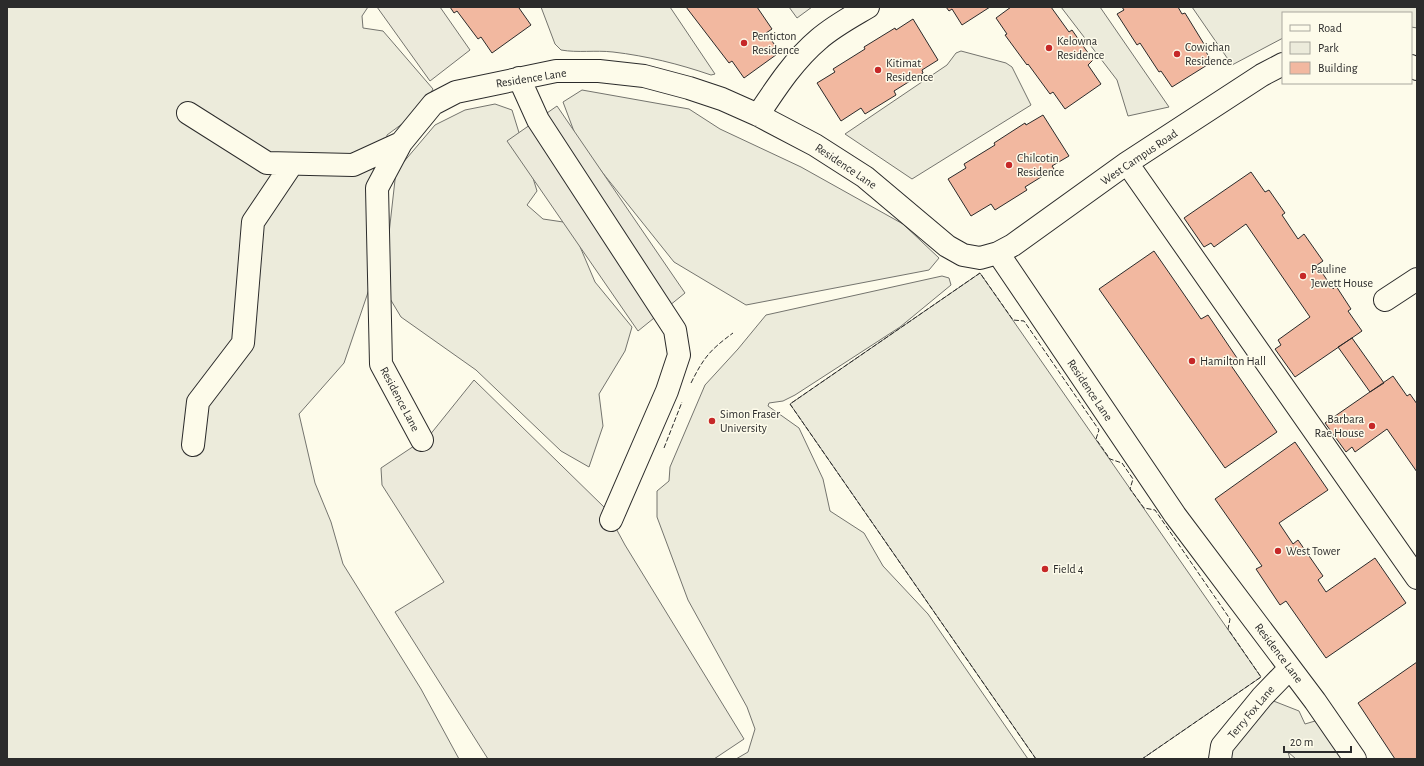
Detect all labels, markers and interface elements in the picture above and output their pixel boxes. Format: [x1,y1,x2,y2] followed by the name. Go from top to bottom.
[1282,12,1412,84] legend
[1318,22,1342,34] text: Road
[752,30,799,56] place label: Penticton Residence
[1057,35,1104,61] place label: Kelowna Residence
[739,38,749,48] marker: Penticton Residence
[1185,41,1232,67] place label: Cowichan Residence
[1318,42,1339,54] text: Park
[1044,43,1054,53] marker: Kelowna Residence
[1172,49,1182,59] marker: Cowichan Residence
[886,57,933,83] place label: Kitimat Residence
[1318,62,1358,74] text: Building
[873,65,883,75] marker: Kitimat Residence
[495,66,567,90] street label: Residence Lane
[1098,127,1180,187] street label: West Campus Road
[813,141,879,191] street label: Residence Lane
[1017,152,1064,178] place label: Chilcotin Residence
[1004,160,1014,170] marker: Chilcotin Residence
[1311,263,1373,289] place label: Pauline Jewett House
[1298,271,1308,281] marker: Pauline Jewett House
[1200,355,1266,367] place label: Hamilton Hall
[1187,356,1197,366] marker: Hamilton Hall
[1065,357,1115,423] street label: Residence Lane
[378,365,422,433] street label: Residence Lane
[720,408,780,435] place label: Simon Fraser University
[1315,413,1364,439] place label: Barbara Rae House
[707,416,717,426] marker: Simon Fraser University
[1367,421,1377,431] marker: Barbara Rae House
[1286,545,1340,557] place label: West Tower
[1273,546,1283,556] marker: West Tower
[1053,563,1084,575] place label: Field 4
[1040,564,1050,574] marker: Field 4
[1253,621,1305,685] street label: Residence Lane
[1225,683,1277,742] street label: Terry Fox Lane
[1284,728,1351,754] scale bar
[1290,736,1313,748] text: 20 m

